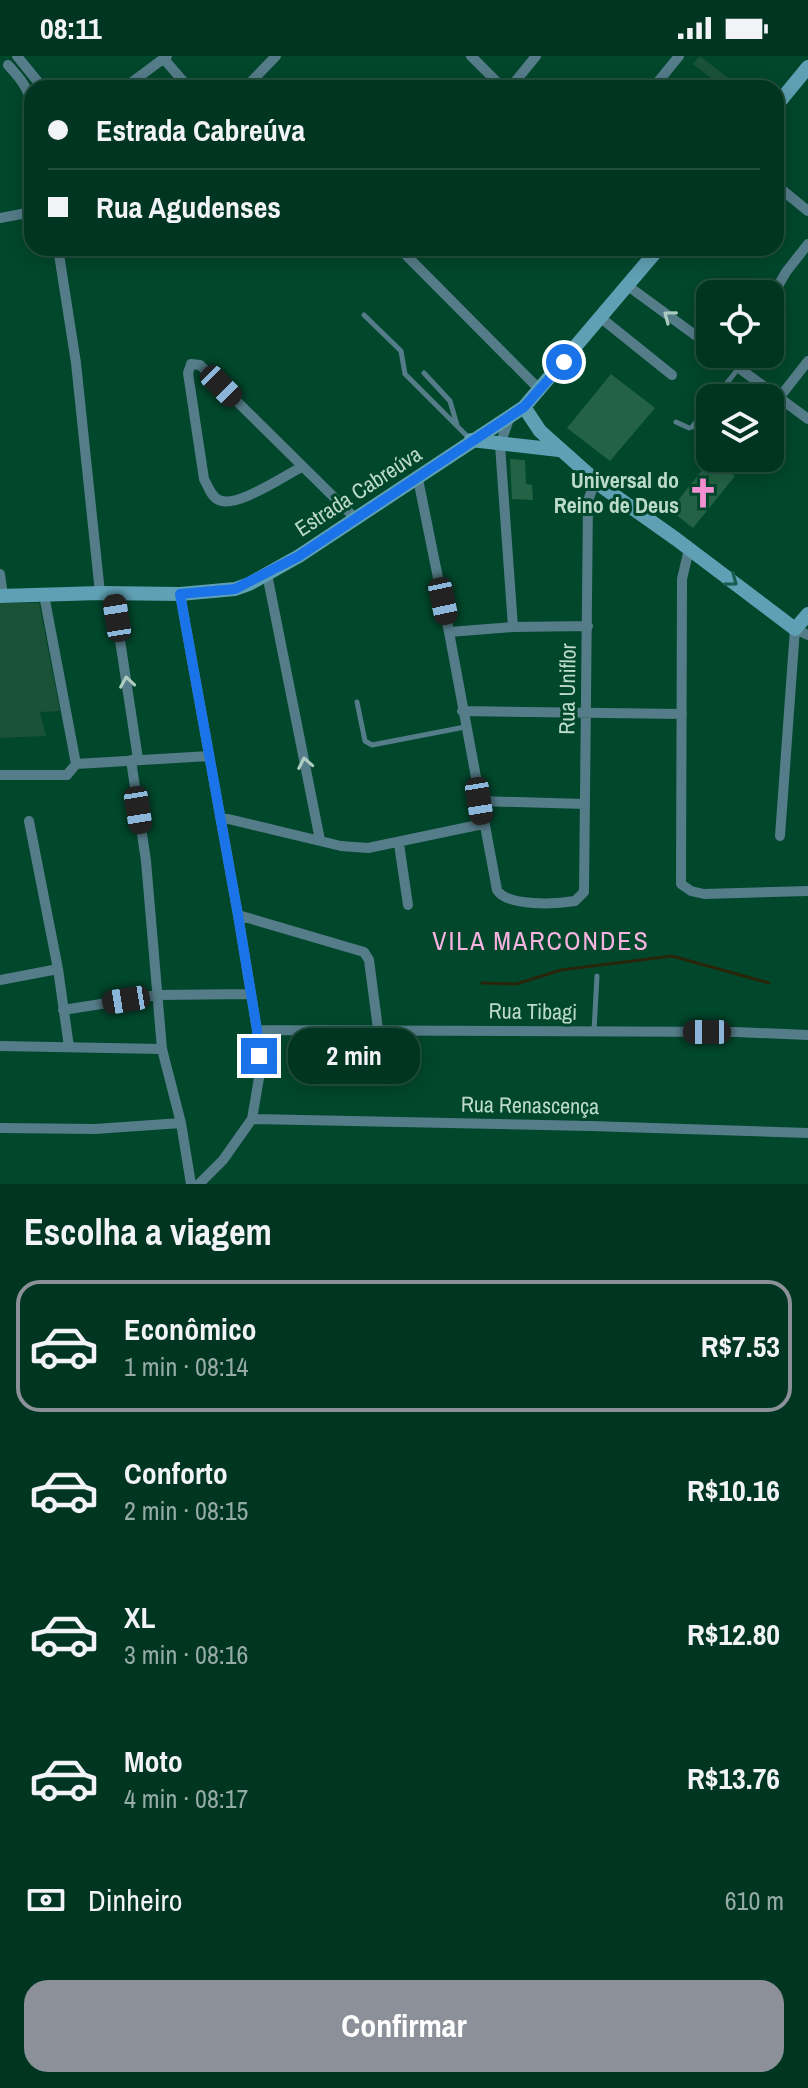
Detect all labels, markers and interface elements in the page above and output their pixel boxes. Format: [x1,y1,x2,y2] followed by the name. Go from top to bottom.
[40,8,102,48] text: 08:11
[96,110,305,150] text: Estrada Cabreúva
[96,187,281,227] text: Rua Agudenses
[696,280,784,472] map controls
[696,280,784,368] button: locate
[663,311,678,326] one-way arrow
[546,344,582,380] route start
[196,361,246,411] car
[696,384,784,472] button: layers
[289,439,427,543] street label: Estrada Cabreúva
[554,465,679,520] place label: Universal do Reino de Deus
[686,476,720,510] church icon: Universal do Reino de Deus
[723,572,738,586] one-way arrow
[426,575,460,627] car
[101,592,133,644] car
[551,643,583,735] street label: Rua Uniflor
[119,675,136,689] one-way arrow
[297,757,314,771] one-way arrow
[463,775,495,827] car
[122,784,154,836] car
[432,923,650,958] district label: VILA MARCONDES
[100,984,152,1016] car
[488,995,578,1027] street label: Rua Tibagi
[683,1020,731,1044] car
[287,1028,419,1084] callout: 2 min
[241,1038,277,1074] route end
[326,1038,382,1073] text: 2 min
[461,1089,599,1121] street label: Rua Renascença
[24,1208,272,1256] text: Escolha a viagem
[124,1309,257,1349] text: Econômico
[28,1310,100,1382] icon: car
[701,1326,780,1366] text: R$7.53
[124,1349,248,1384] text: 1 min · 08:14
[124,1453,228,1493] text: Conforto
[28,1454,100,1526] icon: car
[687,1470,780,1510] text: R$10.16
[124,1493,248,1528] text: 2 min · 08:15
[124,1597,155,1637] text: XL
[28,1598,100,1670] icon: car
[687,1614,780,1654] text: R$12.80
[124,1637,248,1672] text: 3 min · 08:16
[124,1741,183,1781] text: Moto
[28,1742,100,1814] icon: car
[687,1758,780,1798] text: R$13.76
[124,1781,248,1816] text: 4 min · 08:17
[24,1878,68,1922] icon: cash
[88,1880,182,1920] text: Dinheiro
[725,1883,784,1918] text: 610 m
[24,1980,784,2072] button: Confirmar

